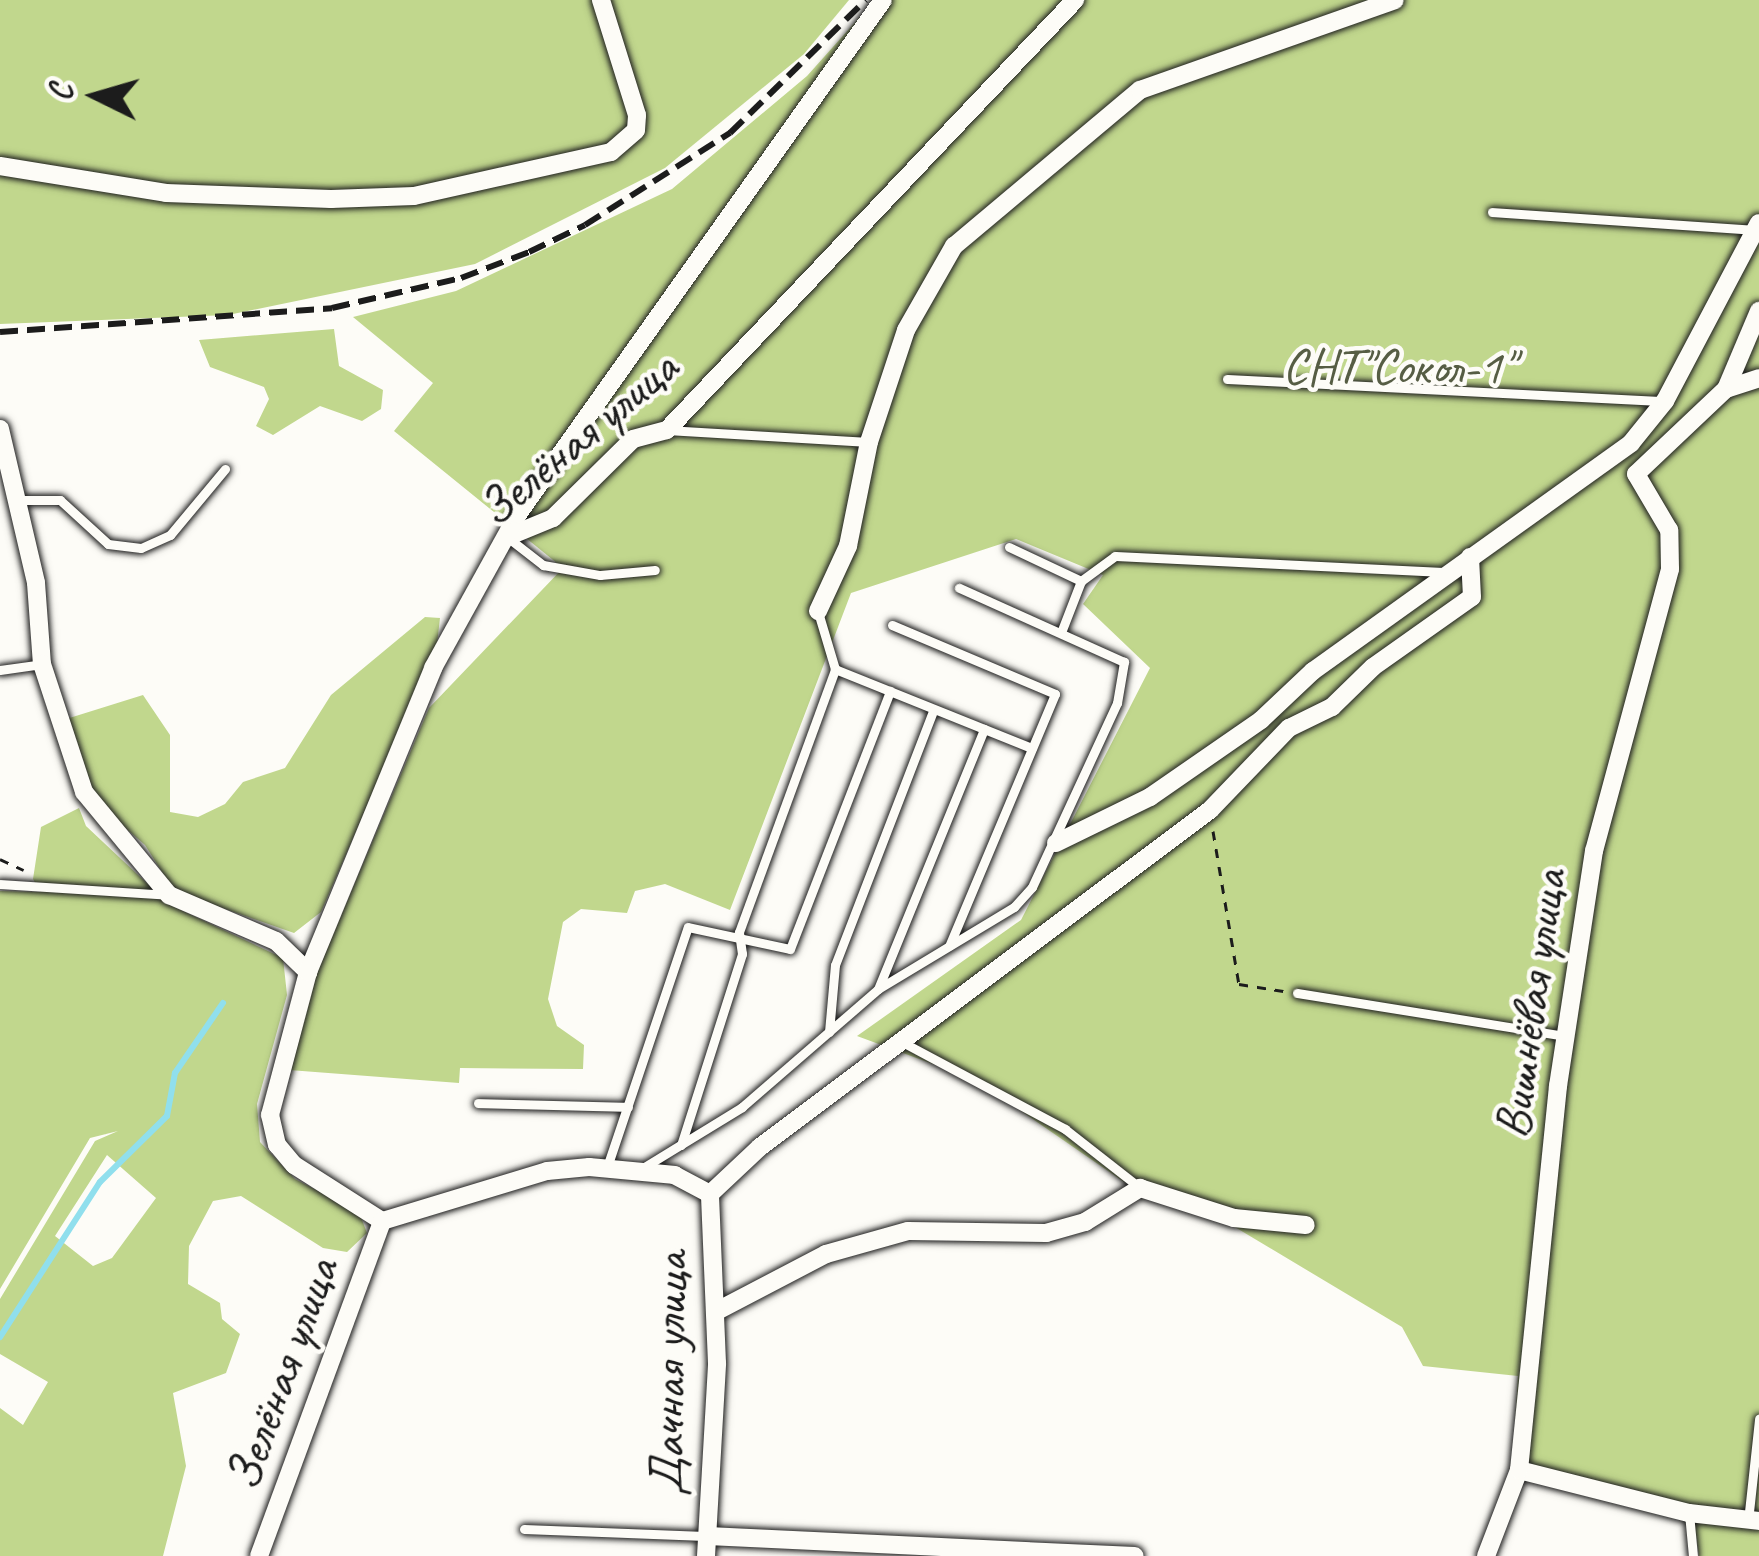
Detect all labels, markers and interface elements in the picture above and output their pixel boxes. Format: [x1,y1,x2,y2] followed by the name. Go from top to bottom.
[36,36,156,156] north arrow
[39,83,82,103] text: С
[462,335,692,541] street label: Зелёная улица
[1282,335,1514,397] park label: СНТ"Сокол-1"
[1480,863,1580,1145] street label: Вишнёвая улица
[210,1247,352,1501] street label: Зелёная улица
[635,1252,701,1496] street label: Дачная улица

